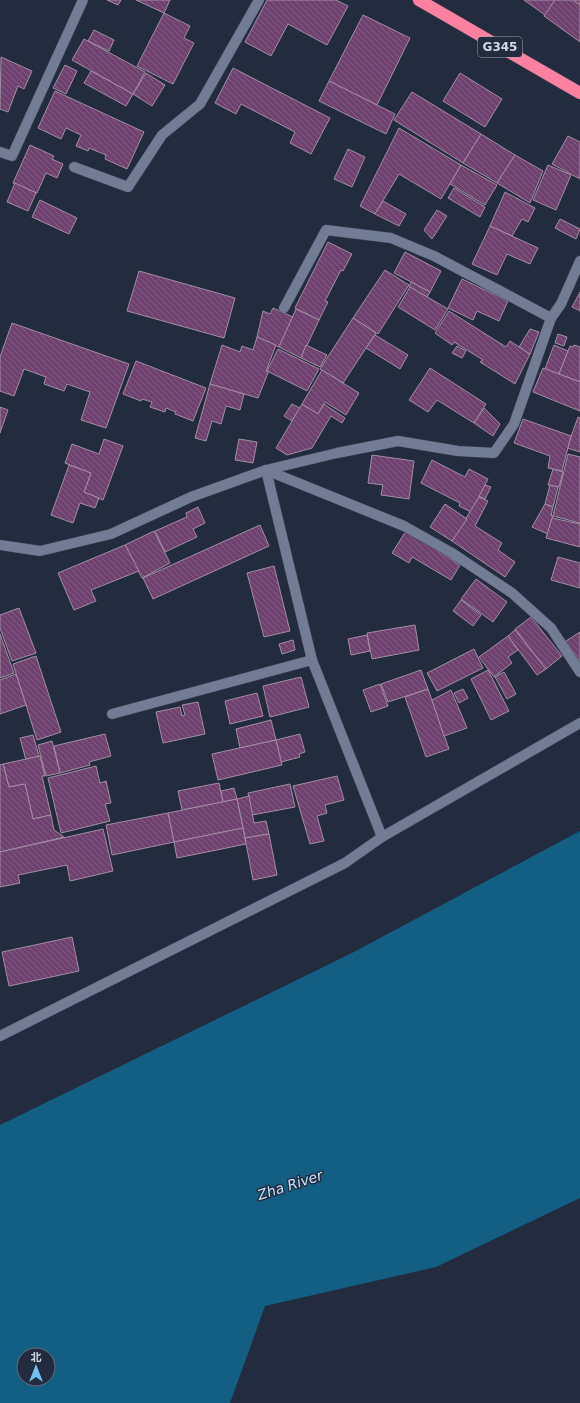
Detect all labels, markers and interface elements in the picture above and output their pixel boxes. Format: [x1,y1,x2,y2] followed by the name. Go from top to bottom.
[478,37,522,57] road number: G345
[254,1167,326,1203] water label: Zha River
[16,1347,56,1387] north arrow
[31,1351,42,1364] text: 北

